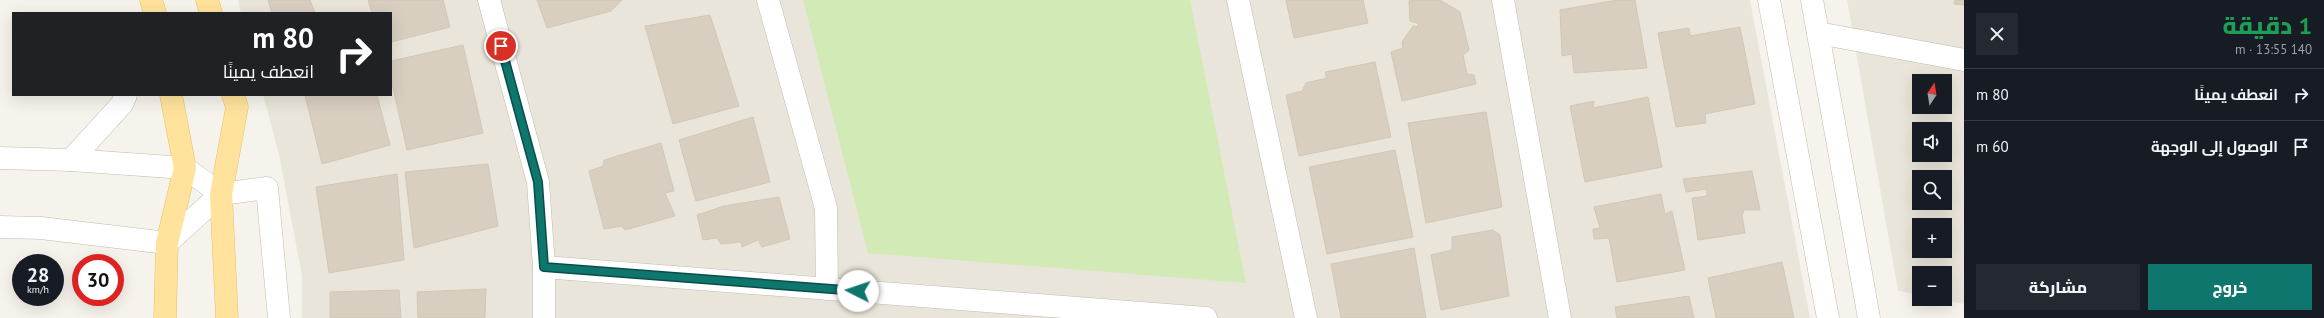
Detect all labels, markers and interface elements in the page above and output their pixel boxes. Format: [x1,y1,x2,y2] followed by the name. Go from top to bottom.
[2223,10,2312,41] text: 1 دقيقة
[1976,13,2018,55] button: close
[253,19,314,56] text: 80 m
[328,28,380,80] icon: right
[484,29,518,63] pin
[490,35,512,57] icon: arrive
[2235,41,2312,58] text: 140 m · 13:55
[223,60,314,83] text: انعطف يمينًا
[1912,74,1952,114] north arrow
[1912,74,1952,306] map controls
[2290,84,2312,106] icon: right
[1976,85,2009,104] text: 80 m
[2194,85,2278,104] text: انعطف يمينًا
[1912,122,1952,162] button: sound
[2290,136,2312,158] icon: arrive
[1976,137,2009,156] text: 60 m
[2151,137,2278,156] text: الوصول إلى الوجهة
[1912,170,1952,210] button: search
[1912,218,1952,258] button: +
[72,254,124,306] speed limit sign: 30
[27,262,49,288] text: 28
[1976,264,2140,310] button: مشاركة
[2148,264,2312,310] button: خروج
[1912,266,1952,306] button: −
[837,270,879,312] position arrow
[27,283,49,296] text: km/h

